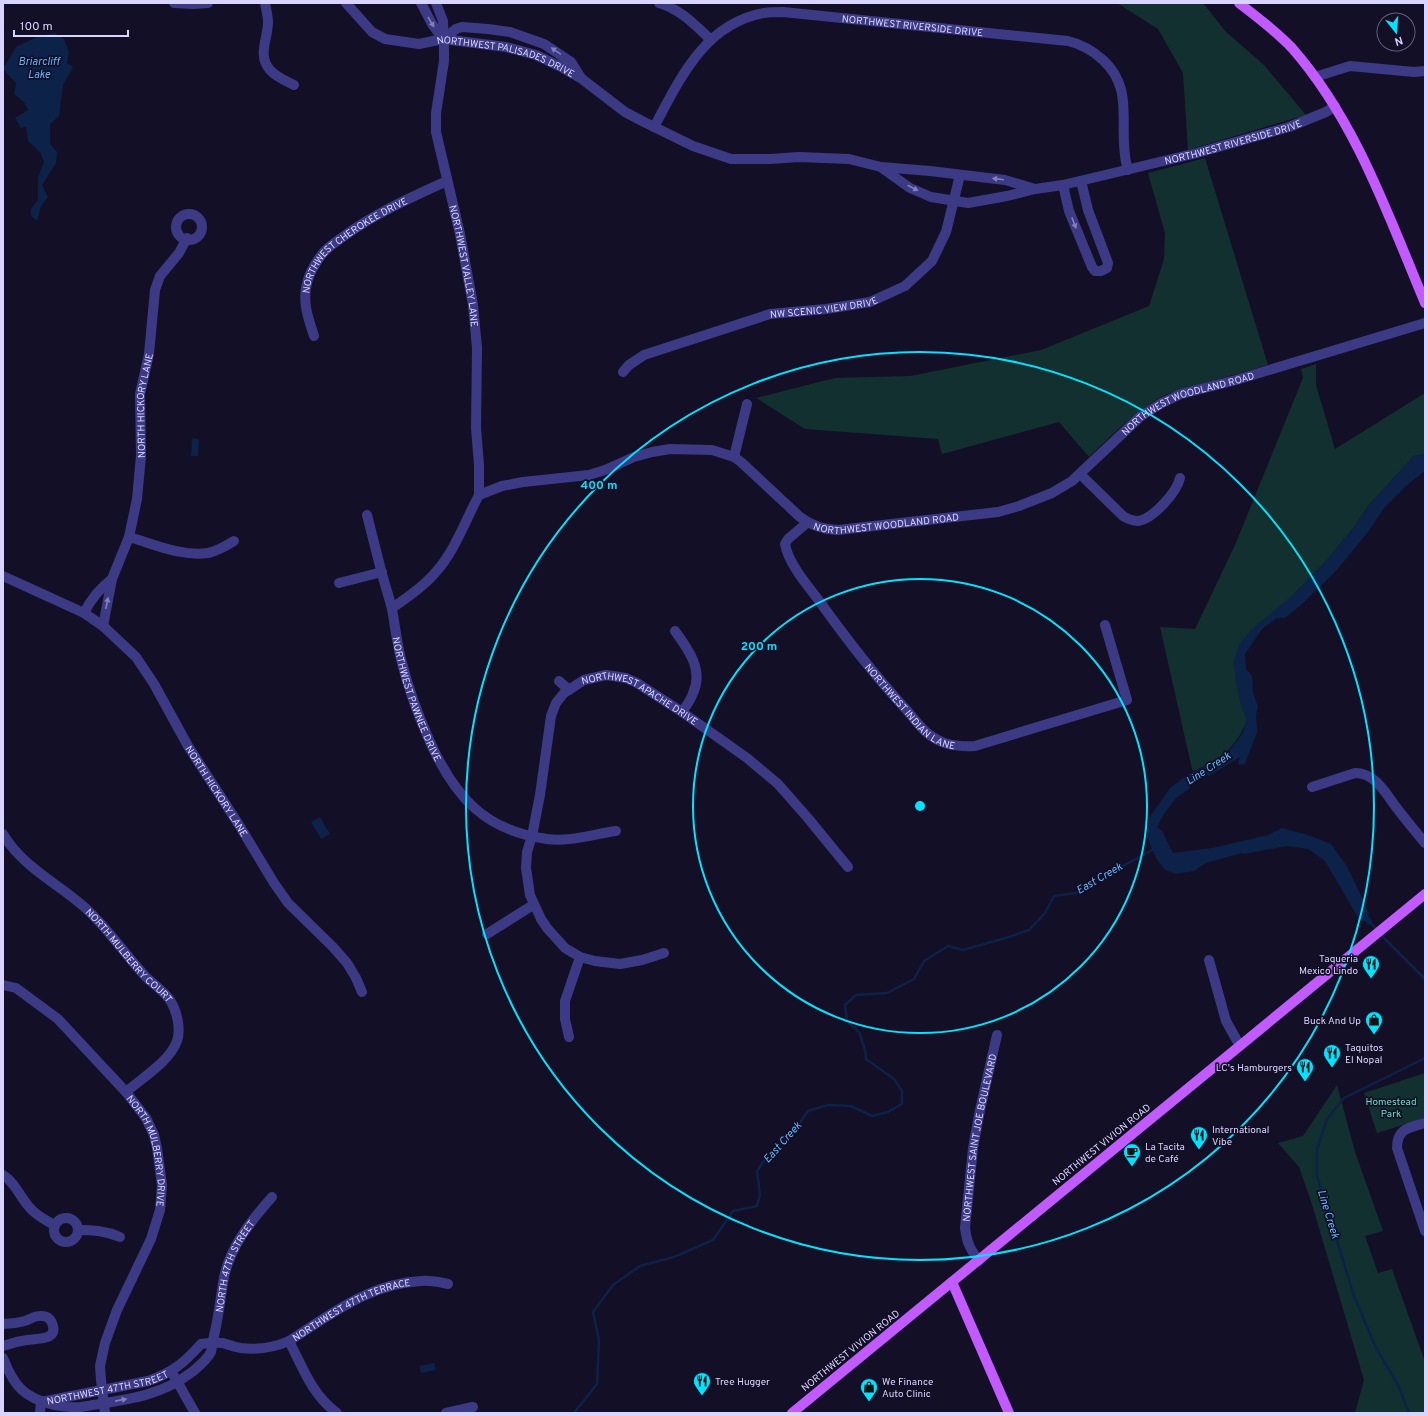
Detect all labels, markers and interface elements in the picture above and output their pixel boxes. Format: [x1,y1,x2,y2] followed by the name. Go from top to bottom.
[14,12,128,38] scale bar
[1376,12,1416,52] north arrow
[841,13,984,40] street label: NORTHWEST RIVERSIDE DRIVE
[427,16,434,28] one-way arrow
[20,19,53,35] text: 100 m
[1393,33,1404,48] text: N
[436,34,576,81] street label: NORTHWEST PALISADES DRIVE
[550,48,562,55] one-way arrow
[18,55,61,82] water label: Briarcliff Lake
[1163,117,1304,169] street label: NORTHWEST RIVERSIDE DRIVE
[992,176,1004,182] one-way arrow
[907,185,919,192] one-way arrow
[300,195,410,294] street label: NORTHWEST CHEROKEE DRIVE
[445,204,480,328] street label: NORTHWEST VALLEY LANE
[1071,217,1077,229] one-way arrow
[770,294,880,322] street label: NW SCENIC VIEW DRIVE
[135,352,157,458] street label: NORTH HICKORY LANE
[1119,370,1256,439] street label: NORTHWEST WOODLAND ROAD
[580,478,618,494] text: 400 m
[811,511,960,538] street label: NORTHWEST WOODLAND ROAD
[105,597,111,609] one-way arrow
[389,636,443,764] street label: NORTHWEST PAWNEE DRIVE
[741,639,777,655] text: 200 m
[861,661,956,753] street label: NORTHWEST INDIAN LANE
[580,670,700,729] street label: NORTHWEST APACHE DRIVE
[182,744,250,840] street label: NORTH HICKORY LANE
[1184,749,1234,788] water label: Line Creek
[913,799,927,813] centre of rings
[1074,860,1125,898] water label: East Creek
[82,906,175,1006] street label: NORTH MULBERRY COURT
[1299,953,1358,978] place label: Taqueria Mexico Lindo
[1361,954,1381,979] restaurant icon: Taqueria Mexico Lindo
[1364,1010,1384,1035] shop icon: Buck And Up
[1304,1015,1361,1028] place label: Buck And Up
[1345,1042,1384,1067] place label: Taquitos El Nopal
[1322,1043,1342,1068] restaurant icon: Taquitos El Nopal
[961,1052,1001,1222] street label: NORTHWEST SAINT JOE BOULEVARD
[1295,1057,1315,1082] restaurant icon: LC's Hamburgers
[1216,1062,1292,1075] place label: LC's Hamburgers
[123,1093,167,1207] street label: NORTH MULBERRY DRIVE
[1365,1096,1417,1121] park label: Homestead Park
[1050,1101,1154,1189] street label: NORTHWEST VIVION ROAD
[761,1119,805,1166] water label: East Creek
[1212,1124,1269,1149] place label: International Vibe
[1189,1125,1209,1150] restaurant icon: International Vibe
[1145,1141,1185,1166] place label: La Tacita de Café
[1122,1142,1142,1167] cafe icon: La Tacita de Café
[1314,1188,1342,1241] water label: Line Creek
[214,1218,259,1313] street label: NORTH 47TH STREET
[290,1277,411,1345] street label: NORTHWEST 47TH TERRACE
[799,1307,903,1395] street label: NORTHWEST VIVION ROAD
[46,1368,171,1409] street label: NORTHWEST 47TH STREET
[692,1371,712,1396] restaurant icon: Tree Hugger
[715,1376,770,1389] place label: Tree Hugger
[882,1376,933,1401] place label: We Finance Auto Clinic
[859,1377,879,1402] shop icon: We Finance Auto Clinic
[115,1397,127,1403] one-way arrow

